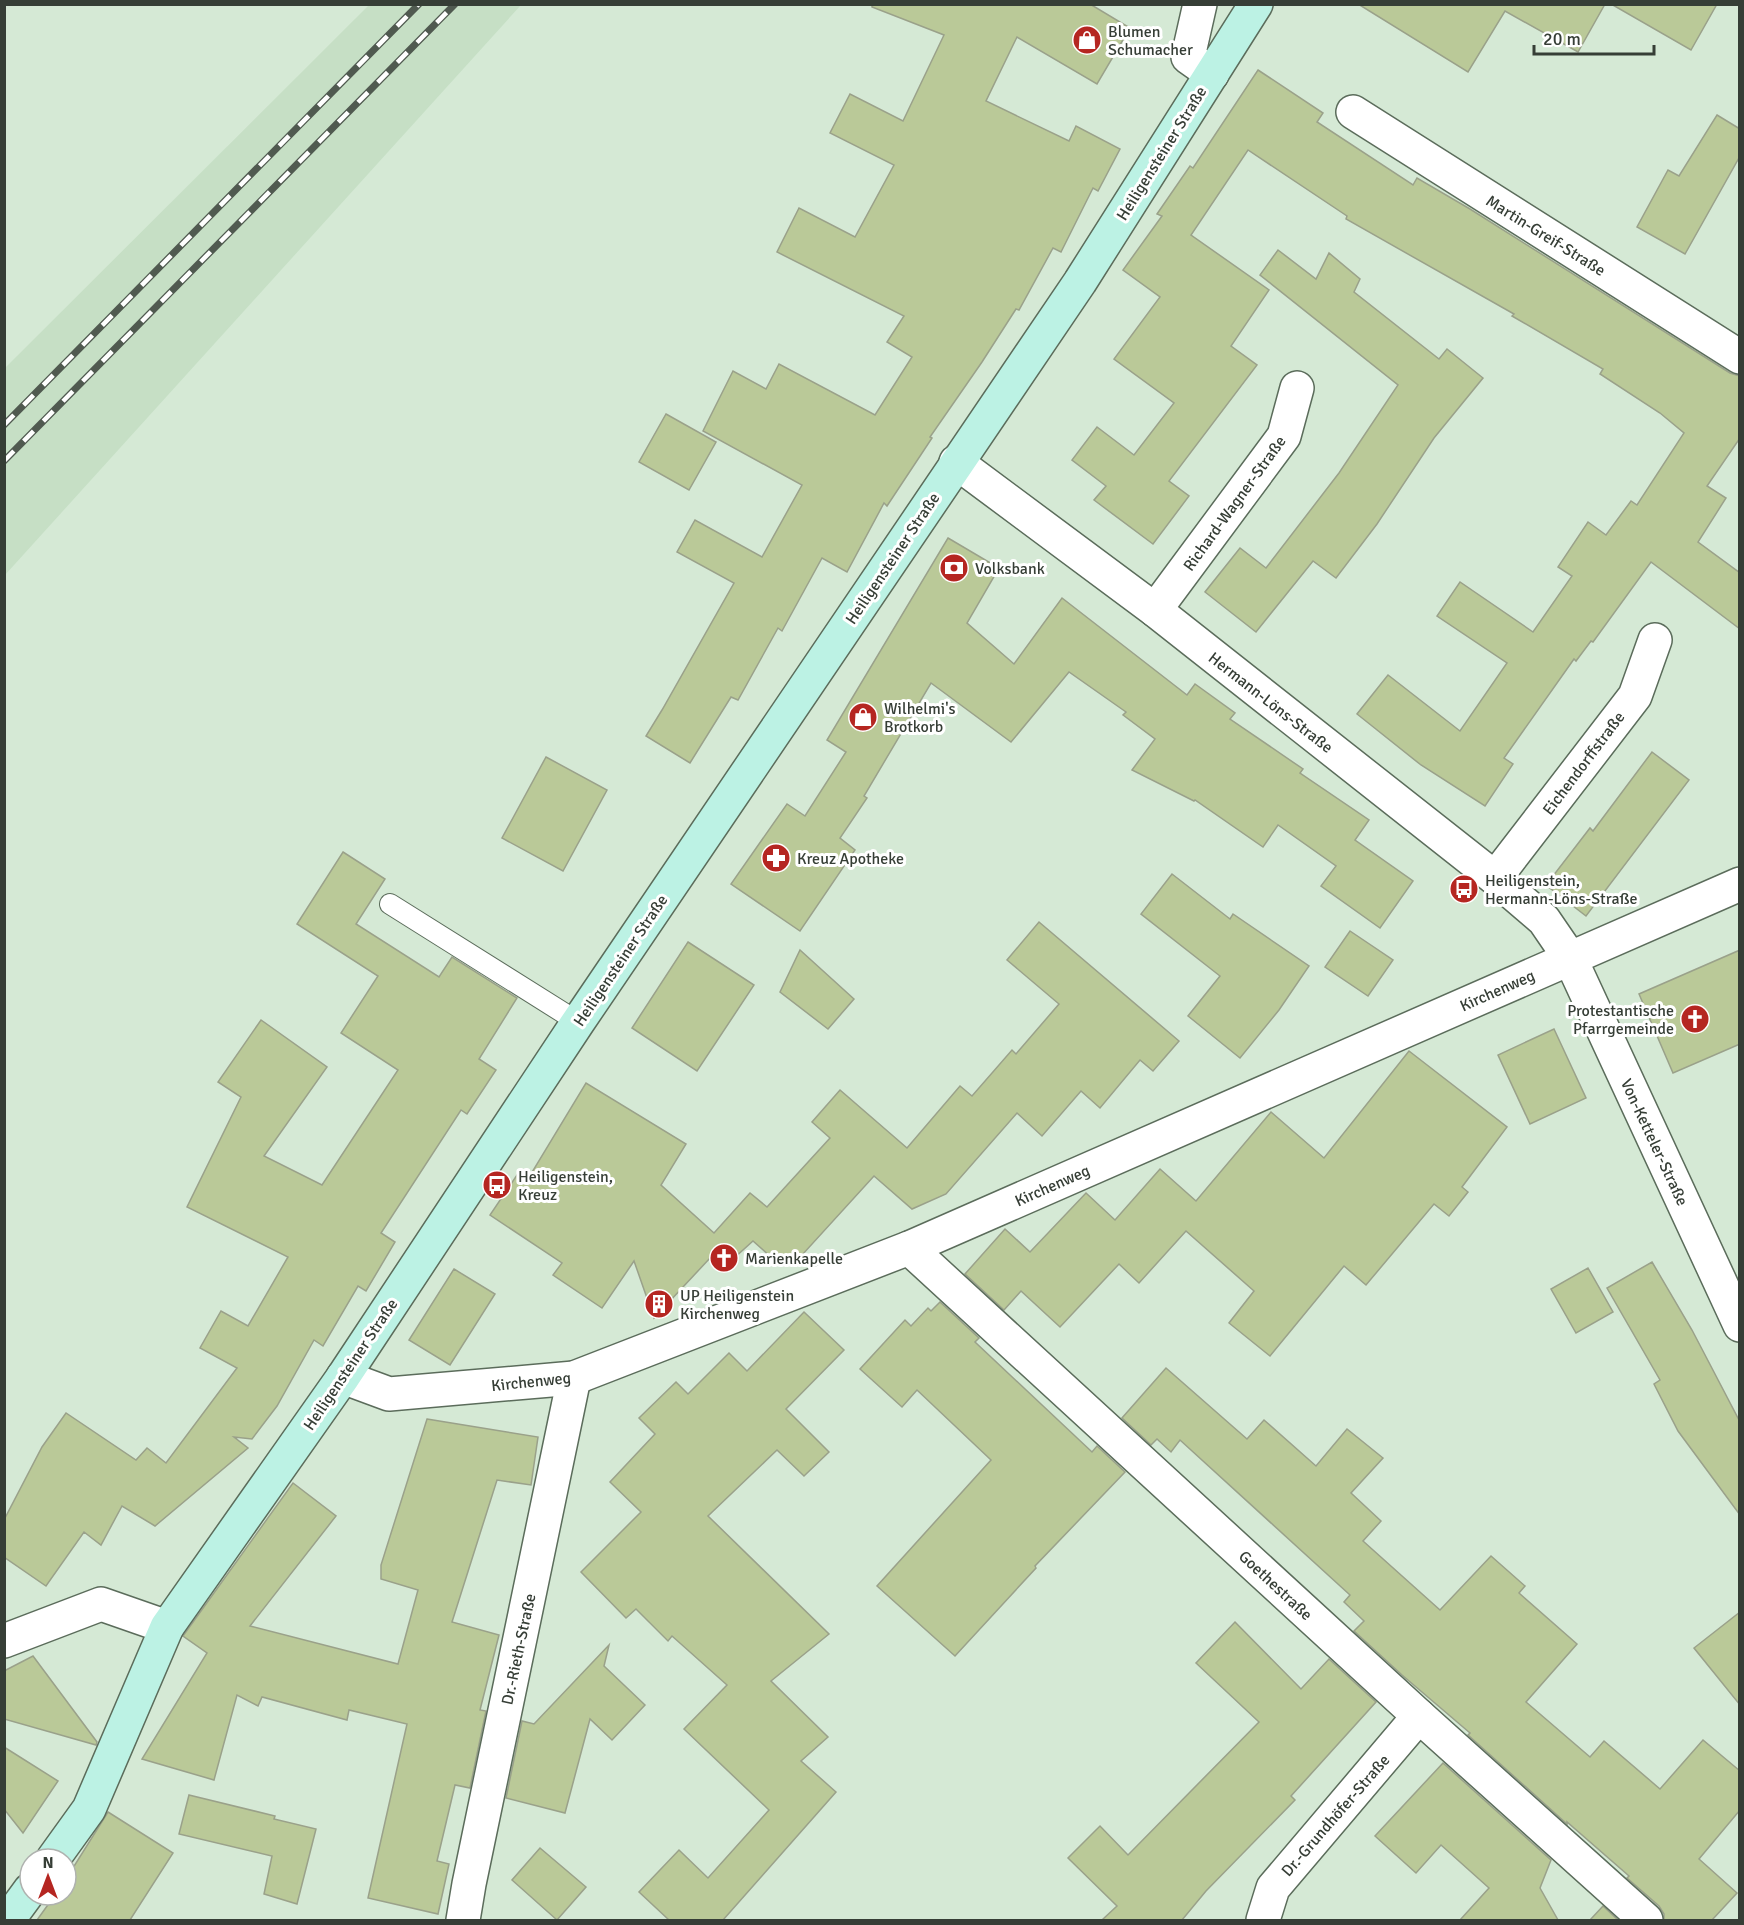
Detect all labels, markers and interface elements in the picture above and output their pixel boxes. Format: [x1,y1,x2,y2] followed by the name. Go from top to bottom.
[1534,18,1654,56] scale bar
[1108,22,1193,60] place label: Blumen Schumacher
[1071,24,1103,56] shop icon: Blumen Schumacher
[1543,28,1581,50] text: 20 m
[1112,83,1211,224] street label: Heiligensteiner Straße
[1482,191,1609,281] street label: Martin-Greif-Straße
[1179,432,1291,575] street label: Richard-Wagner-Straße
[841,489,944,628] street label: Heiligensteiner Straße
[938,552,970,584] bank icon: Volksbank
[975,559,1045,579] place label: Volksbank
[1204,648,1337,758] street label: Hermann-Löns-Straße
[884,699,955,737] place label: Wilhelmi's Brotkorb
[847,701,879,733] shop icon: Wilhelmi's Brotkorb
[1538,708,1629,819] street label: Eichendorffstraße
[760,842,792,874] pharmacy icon: Kreuz Apotheke
[797,849,904,869] place label: Kreuz Apotheke
[1485,871,1638,909] place label: Heiligenstein, Hermann-Löns-Straße
[1448,873,1480,905] bus stop icon: Heiligenstein, Hermann-Löns-Straße
[569,891,672,1030] street label: Heiligensteiner Straße
[1457,966,1538,1016] street label: Kirchenweg
[1567,1001,1674,1039] place label: Protestantische Pfarrgemeinde
[1679,1003,1711,1035] church icon: Protestantische Pfarrgemeinde
[1616,1076,1692,1209] street label: Von-Ketteler-Straße
[1012,1161,1093,1211] street label: Kirchenweg
[518,1167,613,1205] place label: Heiligenstein, Kreuz
[481,1169,513,1201] bus stop icon: Heiligenstein, Kreuz
[708,1242,740,1274] church icon: Marienkapelle
[745,1249,843,1269] place label: Marienkapelle
[680,1286,794,1324] place label: UP Heiligenstein Kirchenweg
[643,1288,675,1320] building icon: UP Heiligenstein Kirchenweg
[299,1295,402,1434] street label: Heiligensteiner Straße
[490,1368,572,1396] street label: Kirchenweg
[1234,1547,1316,1625] street label: Goethestraße
[497,1592,541,1707] street label: Dr.-Rieth-Straße
[1277,1751,1394,1881] street label: Dr.-Grundhöfer-Straße
[18,1847,78,1907] north arrow
[42,1853,54,1873] text: N

